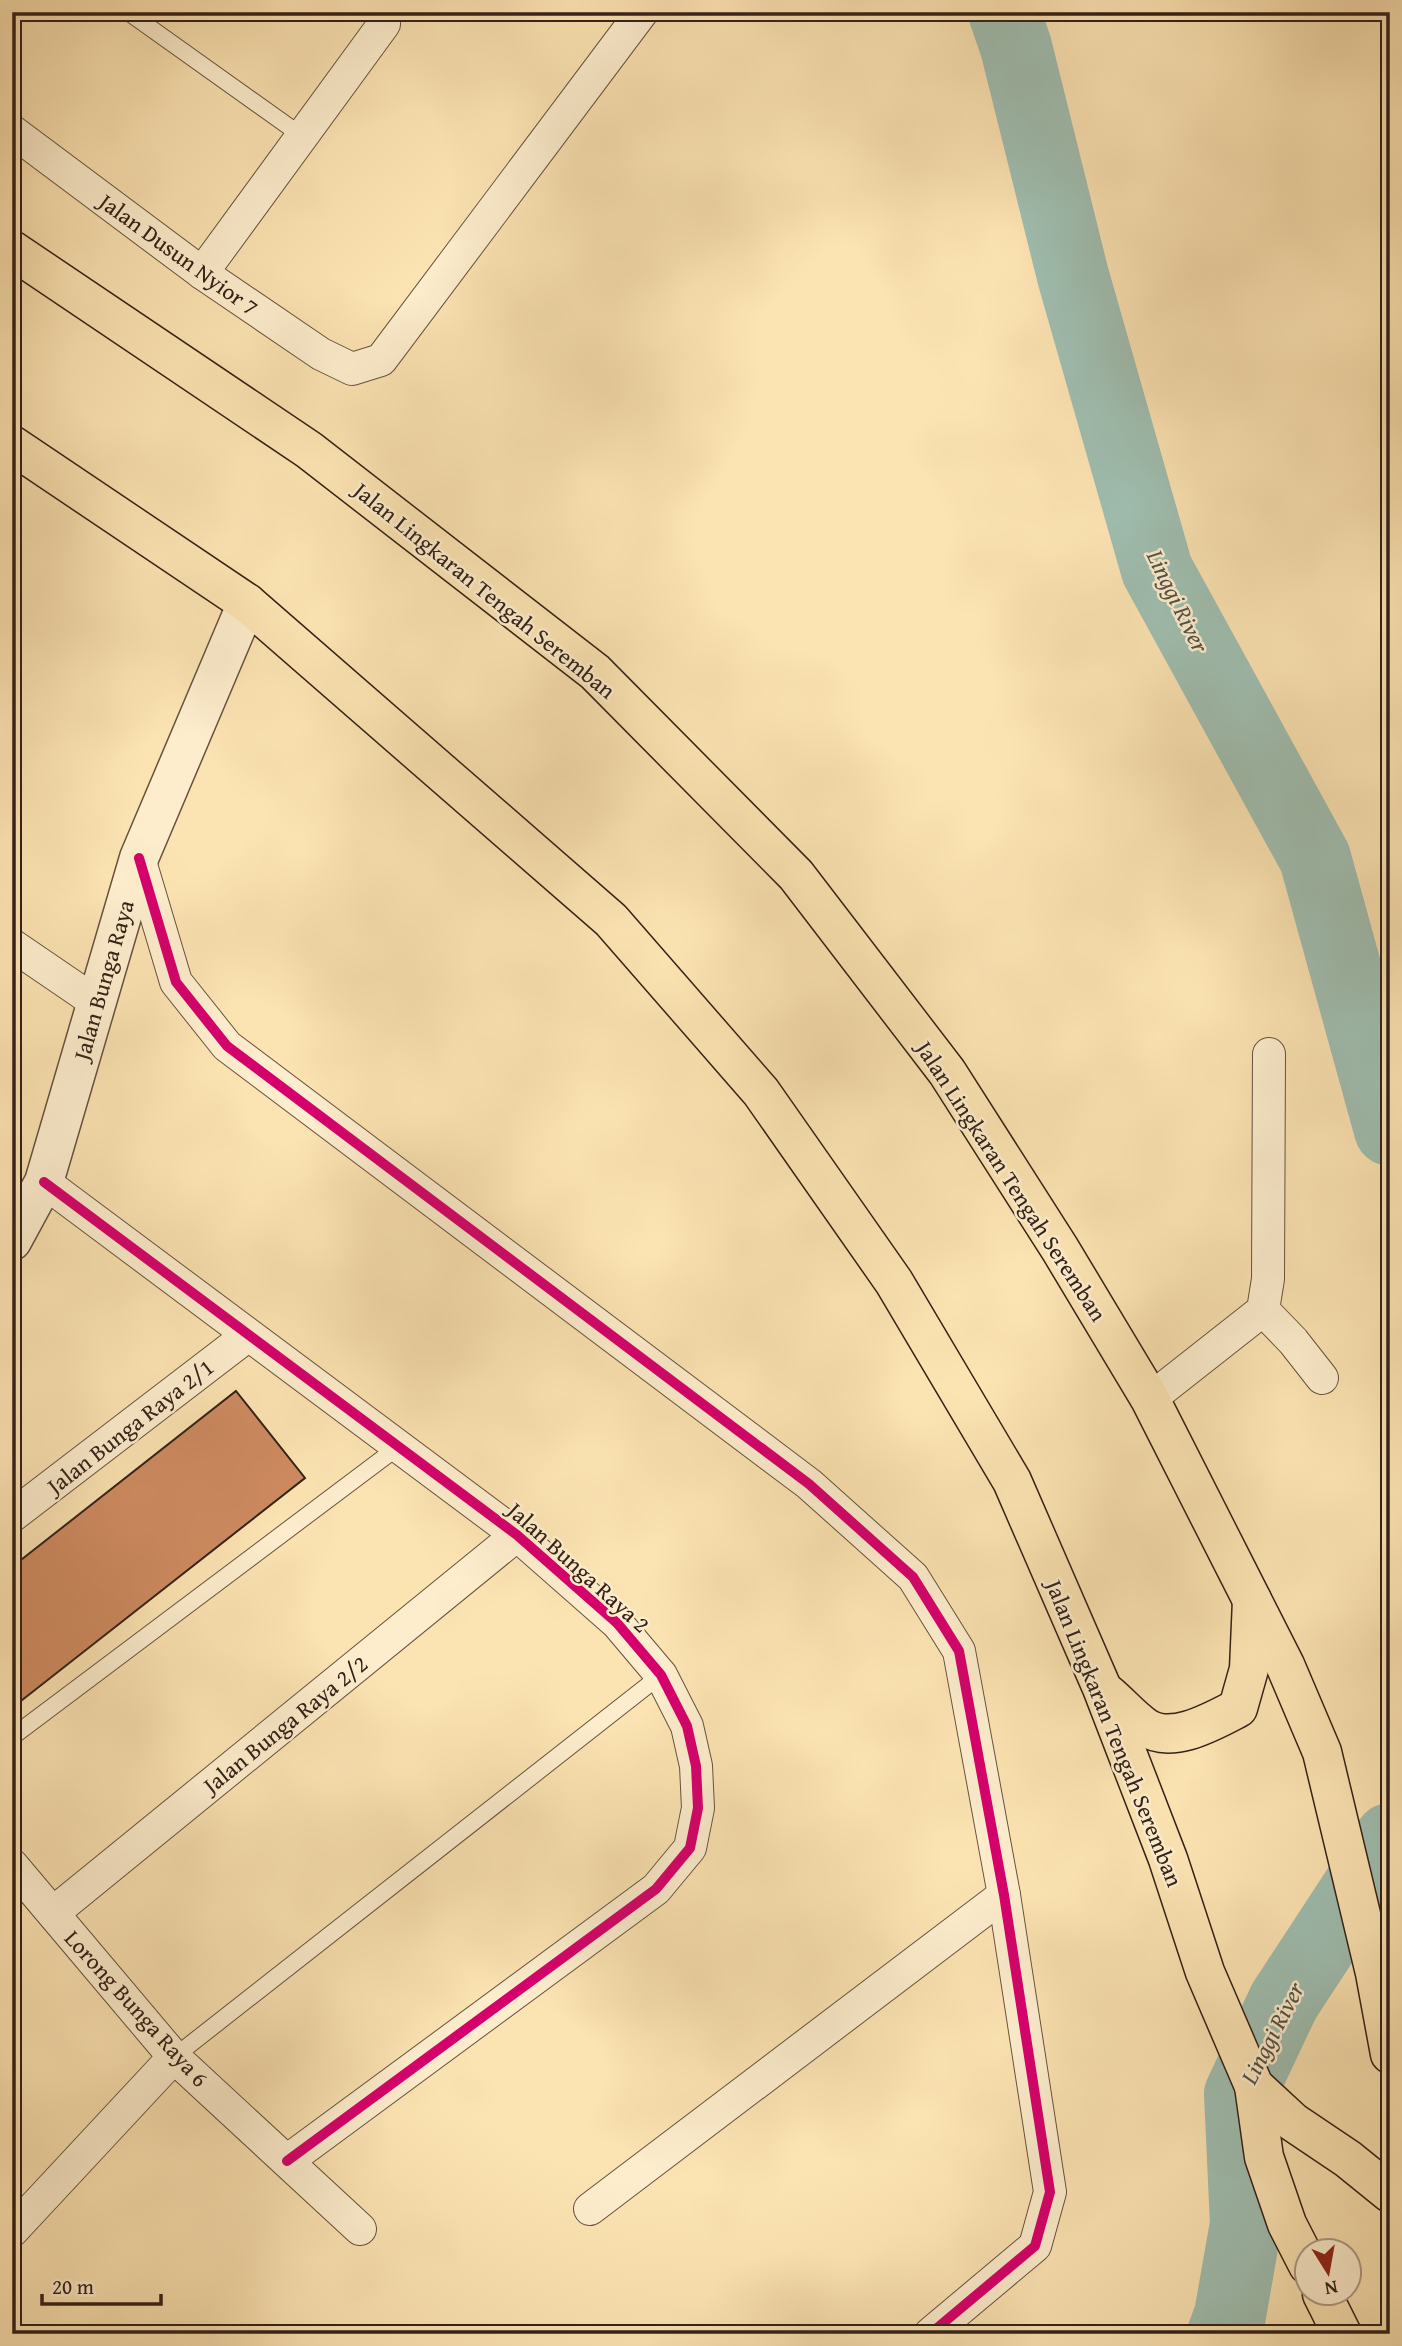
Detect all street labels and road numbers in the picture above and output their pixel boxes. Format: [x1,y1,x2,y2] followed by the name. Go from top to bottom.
[90,183,265,323] street label: Jalan Dusun Nyior 7
[345,472,623,706] street label: Jalan Lingkaran Tengah Seremban
[64,896,142,1067] street label: Jalan Bunga Raya
[907,1032,1115,1328] street label: Jalan Lingkaran Tengah Seremban
[37,1350,220,1503] street label: Jalan Bunga Raya 2/1
[498,1492,657,1640] street label: Jalan Bunga Raya 2
[1037,1572,1192,1892] street label: Jalan Lingkaran Tengah Seremban
[193,1647,374,1803] street label: Jalan Bunga Raya 2/2
[57,1922,217,2094] street label: Lorong Bunga Raya 6

